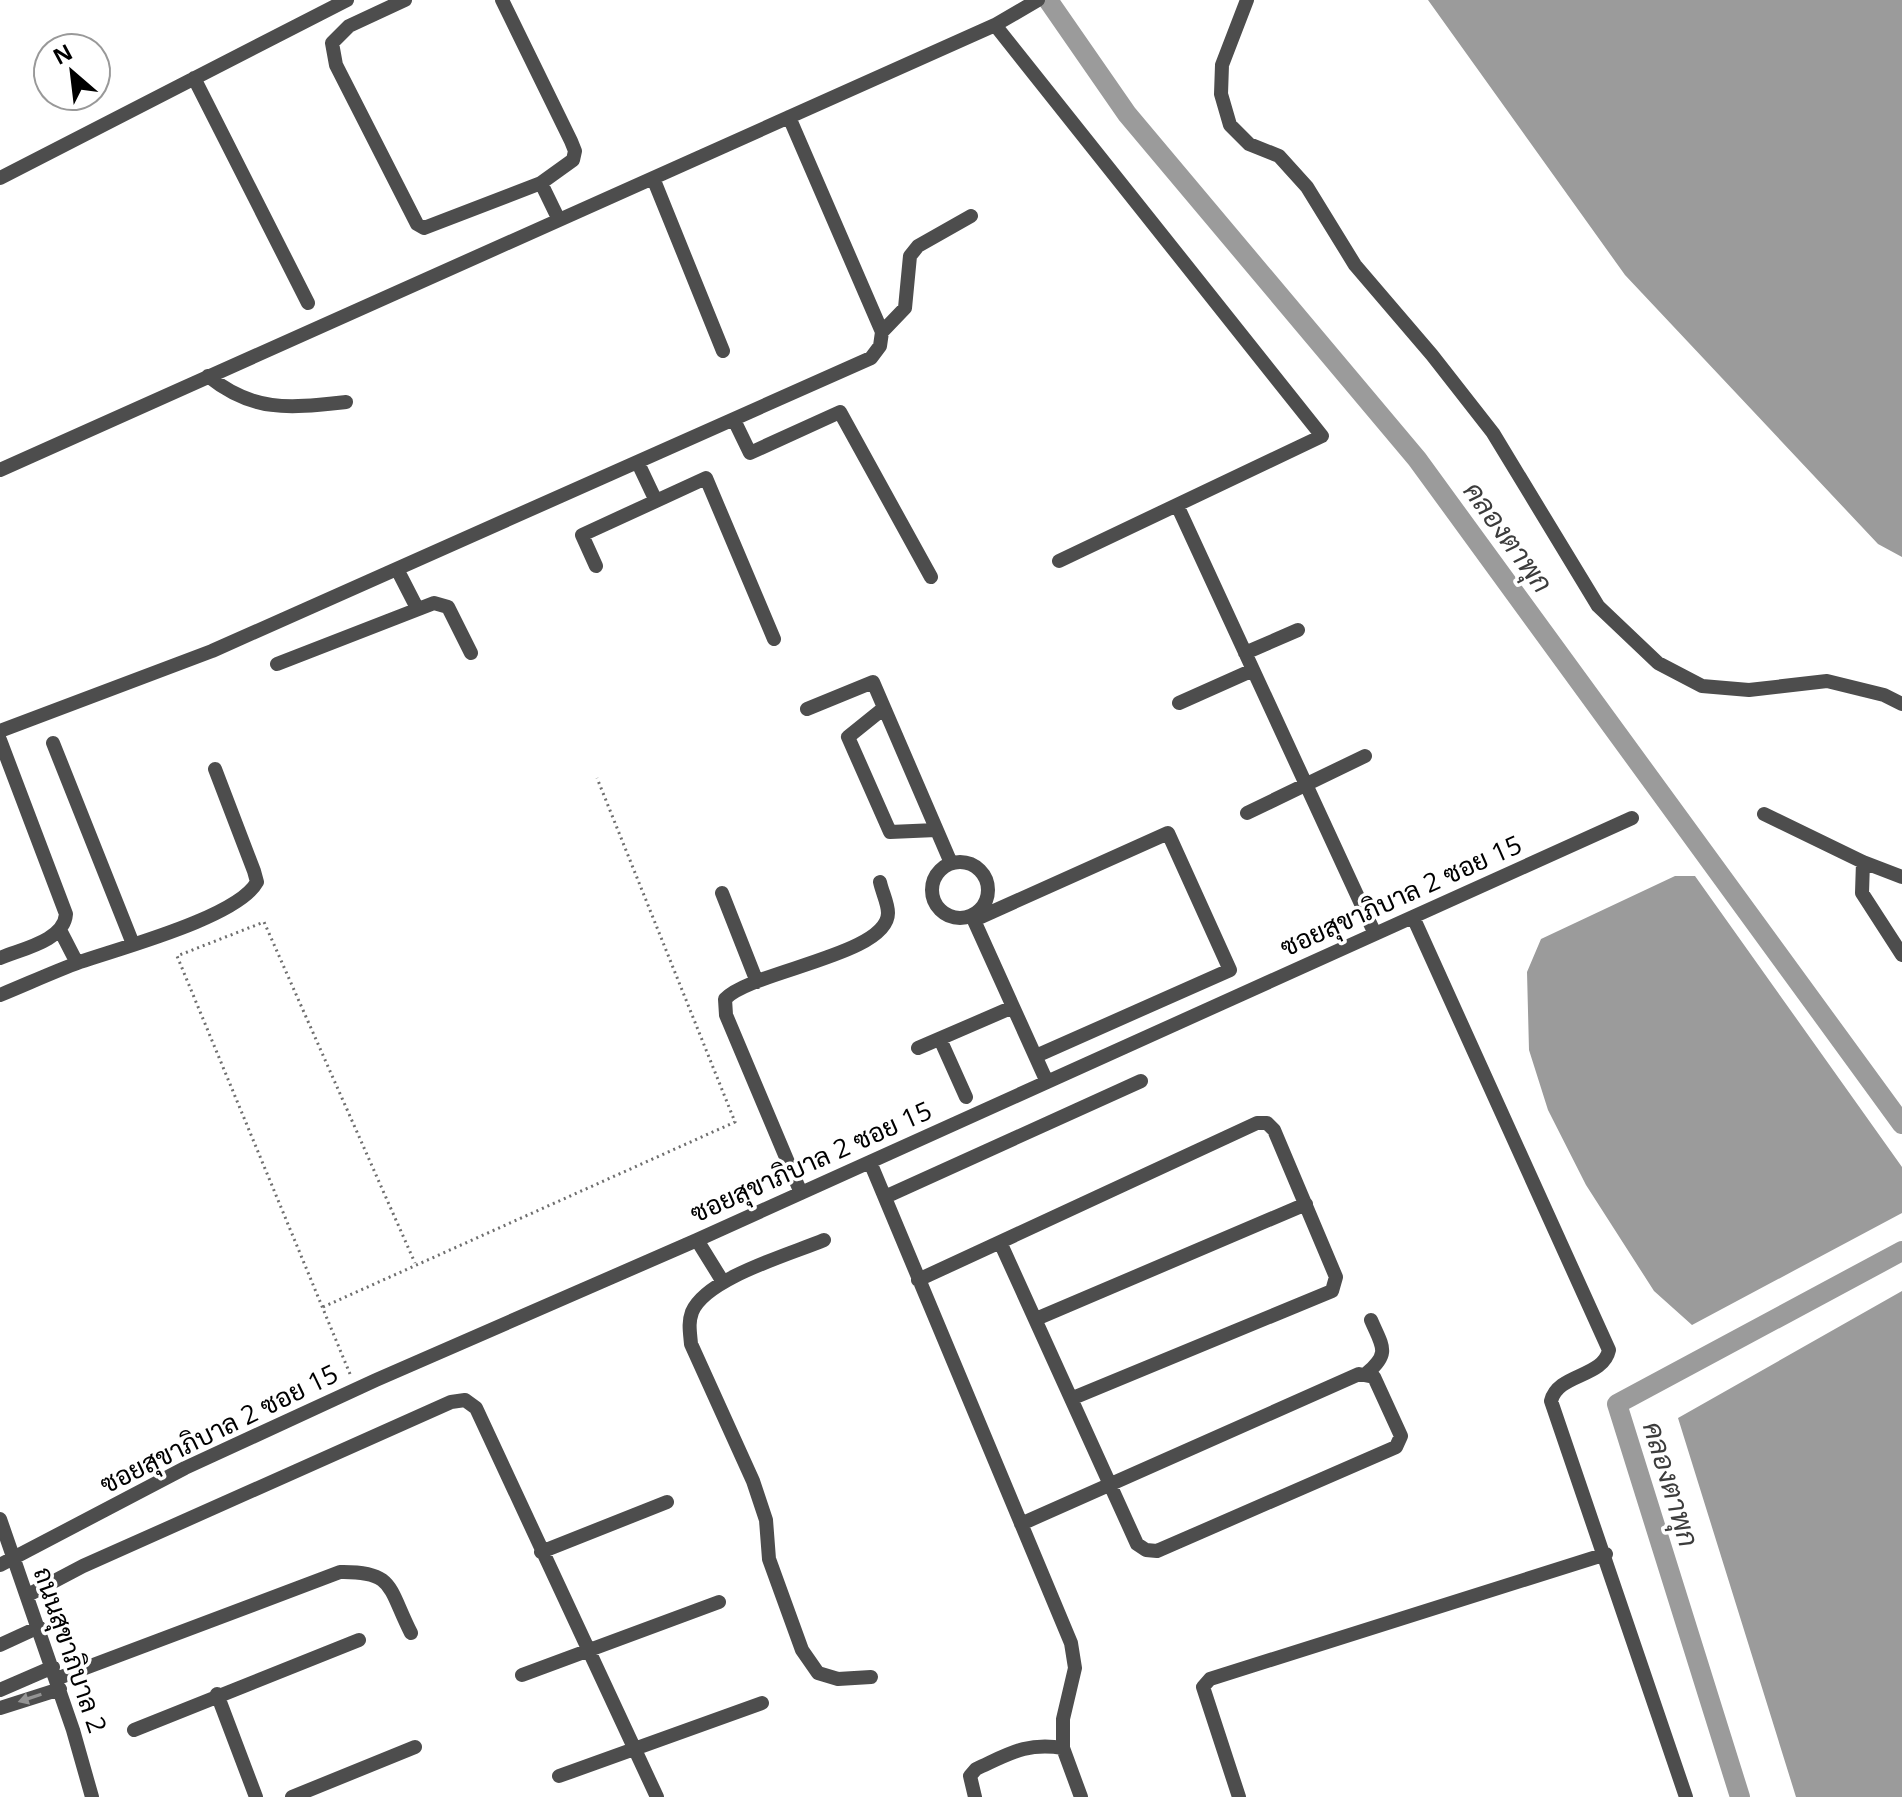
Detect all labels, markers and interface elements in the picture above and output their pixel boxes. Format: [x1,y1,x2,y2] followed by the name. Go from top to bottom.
[32,32,112,112] north arrow
[47,36,77,71] text: N
[1454,473,1562,601] water label: คลองตาพุก
[1274,826,1527,965] street label: ซอยสุขาภิบาล 2 ซอย 15
[684,1092,937,1231] street label: ซอยสุขาภิบาล 2 ซอย 15
[93,1355,344,1502] street label: ซอยสุขาภิบาล 2 ซอย 15
[1633,1416,1709,1552] water label: คลองตาพุก
[25,1562,116,1738] street label: ถนนสุขาภิบาล 2
[18,1693,42,1705] one-way arrow

